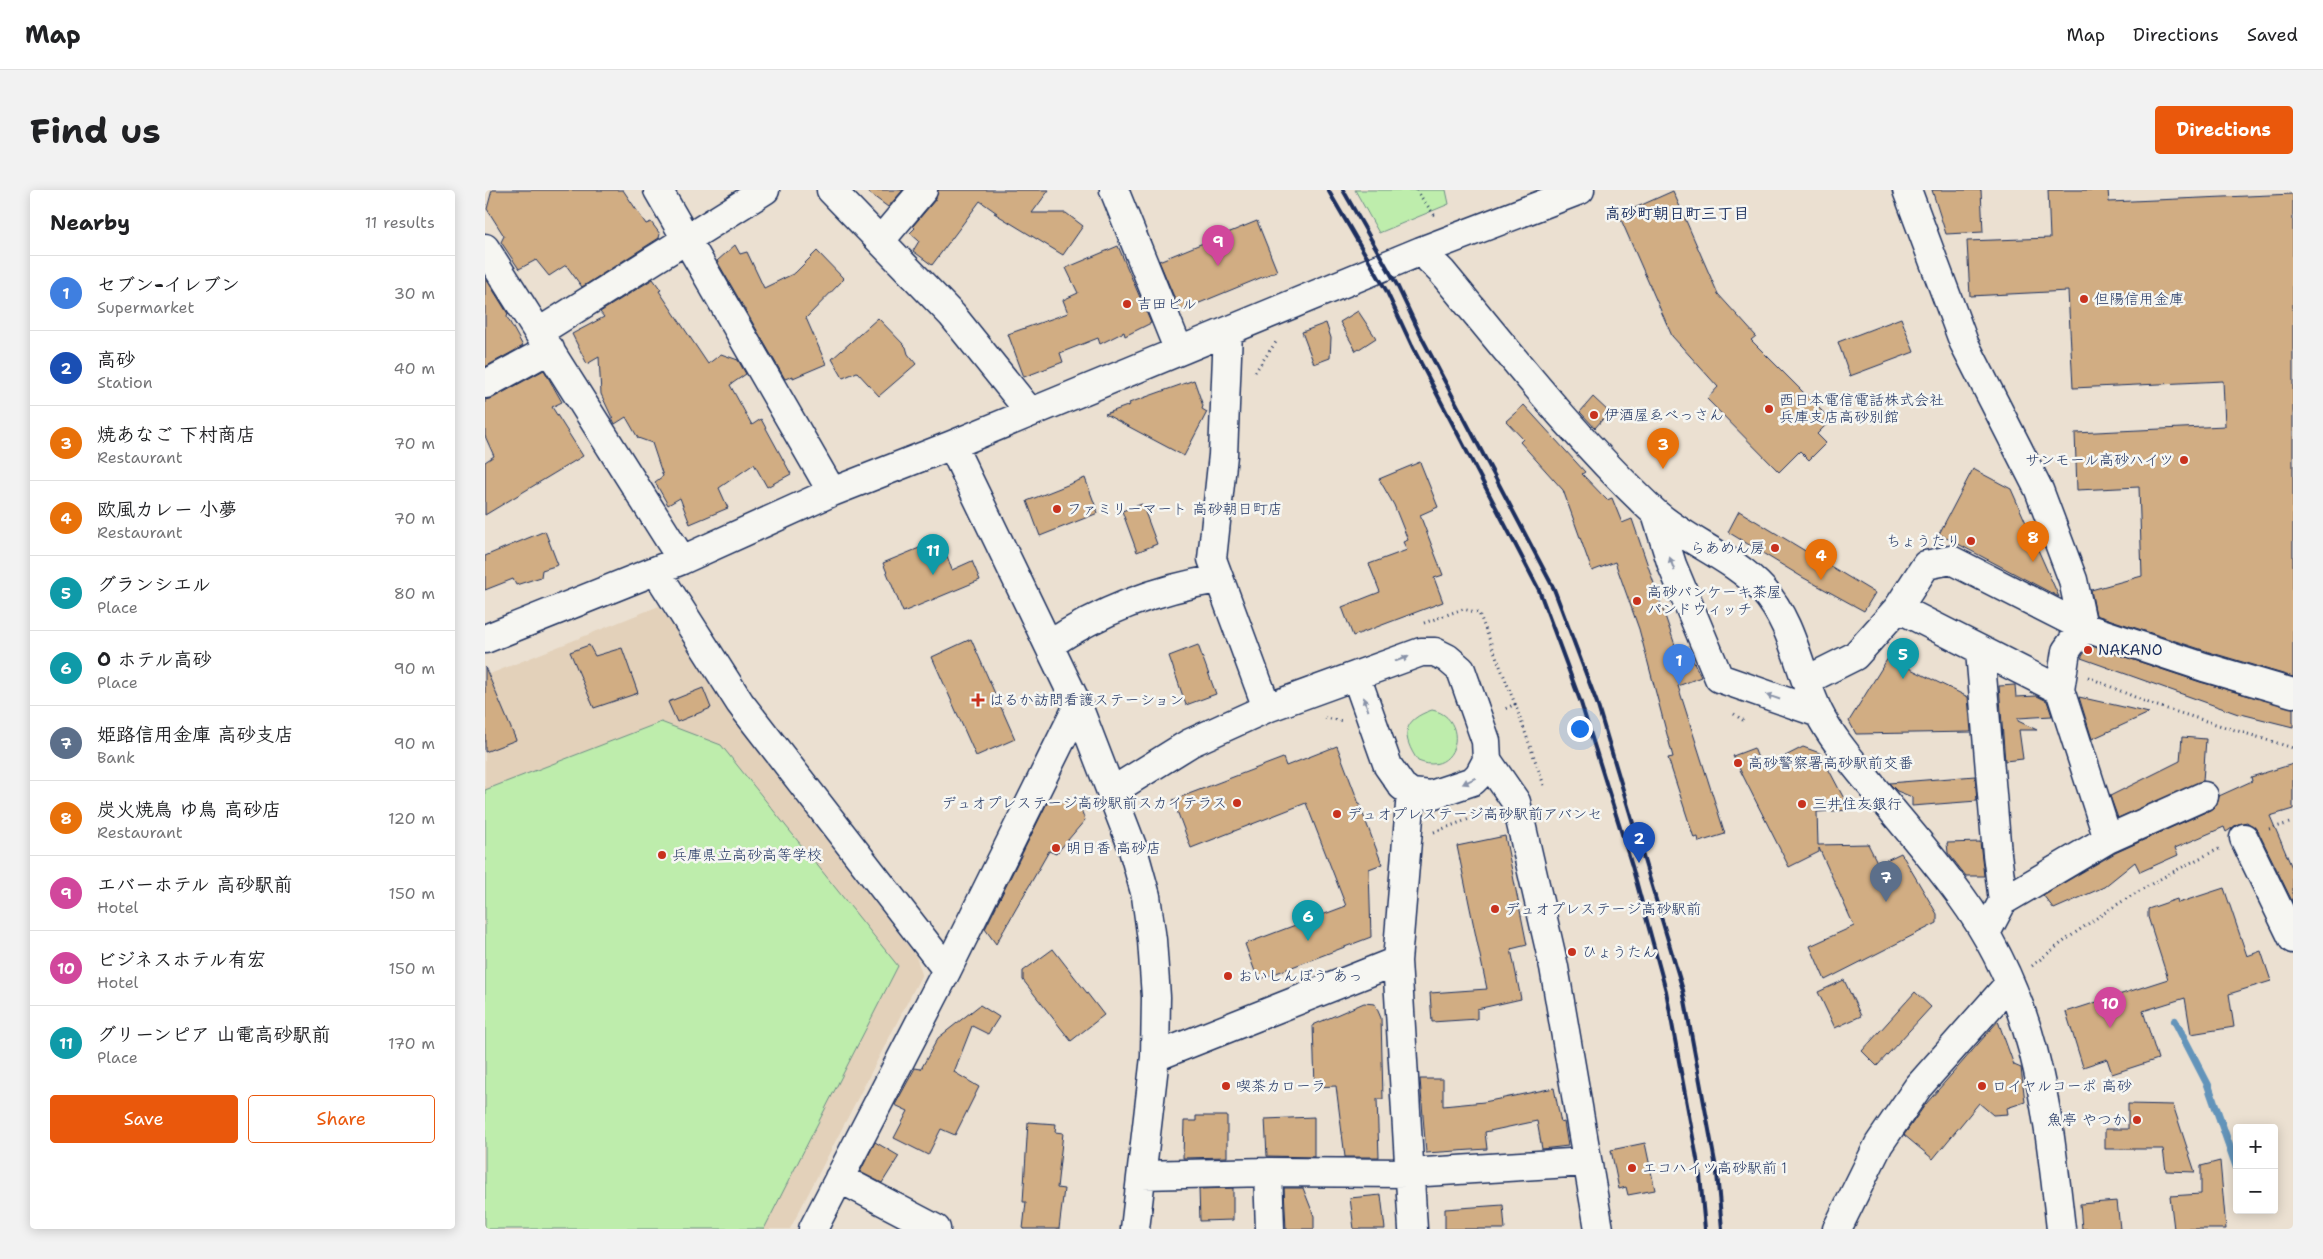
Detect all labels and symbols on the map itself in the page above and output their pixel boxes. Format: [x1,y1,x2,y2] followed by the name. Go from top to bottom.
[1605,203,1749,224] district label: 高砂町朝日町三丁目
[1202,225,1234,266] pin: 9
[2094,289,2184,309] place label: 但陽信用金庫
[2078,293,2090,305] marker: 但陽信用金庫
[1137,294,1197,314] place label: 吉田ビル
[1121,298,1133,310] marker: 吉田ビル
[1779,390,1944,427] place label: 西日本電信電話株式会社 兵庫支店高砂別館
[1763,403,1775,415] marker: 西日本電信電話株式会社 兵庫支店高砂別館
[1604,405,1724,425] place label: 伊酒屋ゑべっさん
[1588,409,1600,421] marker: 伊酒屋ゑべっさん
[1647,428,1679,469] pin: 3
[2025,450,2174,470] place label: サンモール高砂ハイツ
[2178,454,2190,466] marker: サンモール高砂ハイツ
[1067,499,1282,519] place label: ファミリーマート 高砂朝日町店
[1051,503,1063,515] marker: ファミリーマート 高砂朝日町店
[2017,521,2049,562] pin: 8
[1886,531,1961,551] place label: ちょうたり
[917,534,949,575] pin: 11
[1965,535,1977,547] marker: ちょうたり
[1690,538,1765,558] place label: らあめん房
[1805,539,1837,580] pin: 4
[1769,542,1781,554] marker: らあめん房
[1668,556,1676,571] one-way arrow
[1647,582,1782,619] place label: 高砂パンケーキ茶屋 パンドウィッチ
[1631,595,1643,607] marker: 高砂パンケーキ茶屋 パンドウィッチ
[1887,638,1919,679] pin: 5
[2098,640,2163,660] place label: NAKANO
[1663,644,1695,685] pin: 1
[2082,644,2094,656] marker: NAKANO
[1395,654,1410,662] one-way arrow
[989,690,1184,710] place label: はるか訪問看護ステーション
[1765,692,1780,700] one-way arrow
[971,693,985,707] marker: はるか訪問看護ステーション
[1362,696,1370,711] one-way arrow
[1567,716,1593,742] your location
[1748,753,1913,773] place label: 高砂警察署高砂駅前交番
[1732,757,1744,769] marker: 高砂警察署高砂駅前交番
[1462,777,1477,785] one-way arrow
[941,793,1227,813] place label: デュオプレステージ高砂駅前スカイテラス
[1812,794,1902,814] place label: 三井住友銀行
[1231,797,1243,809] marker: デュオプレステージ高砂駅前スカイテラス
[1796,798,1808,810] marker: 三井住友銀行
[1347,804,1603,824] place label: デュオプレステージ高砂駅前アバンセ
[1331,808,1343,820] marker: デュオプレステージ高砂駅前アバンセ
[1623,822,1655,863] pin: 2
[1066,838,1161,858] place label: 明日香 高砂店
[1050,842,1062,854] marker: 明日香 高砂店
[672,845,822,865] place label: 兵庫県立高砂高等学校
[656,849,668,861] marker: 兵庫県立高砂高等学校
[1870,861,1902,902] pin: 7
[1505,899,1701,919] place label: デュオプレステージ高砂駅前
[1292,900,1324,941] pin: 6
[1489,903,1501,915] marker: デュオプレステージ高砂駅前
[1582,942,1657,962] place label: ひょうたん
[1566,946,1578,958] marker: ひょうたん
[1238,966,1363,986] place label: おいしんぼう あっ
[1222,970,1234,982] marker: おいしんぼう あっ
[2094,987,2126,1028] pin: 10
[1236,1076,1326,1096] place label: 喫茶カローラ
[1992,1076,2132,1096] place label: ロイヤルコーポ 高砂
[1220,1080,1232,1092] marker: 喫茶カローラ
[1976,1080,1988,1092] marker: ロイヤルコーポ 高砂
[2047,1110,2127,1130] place label: 魚亭 やつか
[2131,1114,2143,1126] marker: 魚亭 やつか
[1642,1158,1792,1178] place label: エコハイツ高砂駅前１
[1626,1162,1638,1174] marker: エコハイツ高砂駅前１

